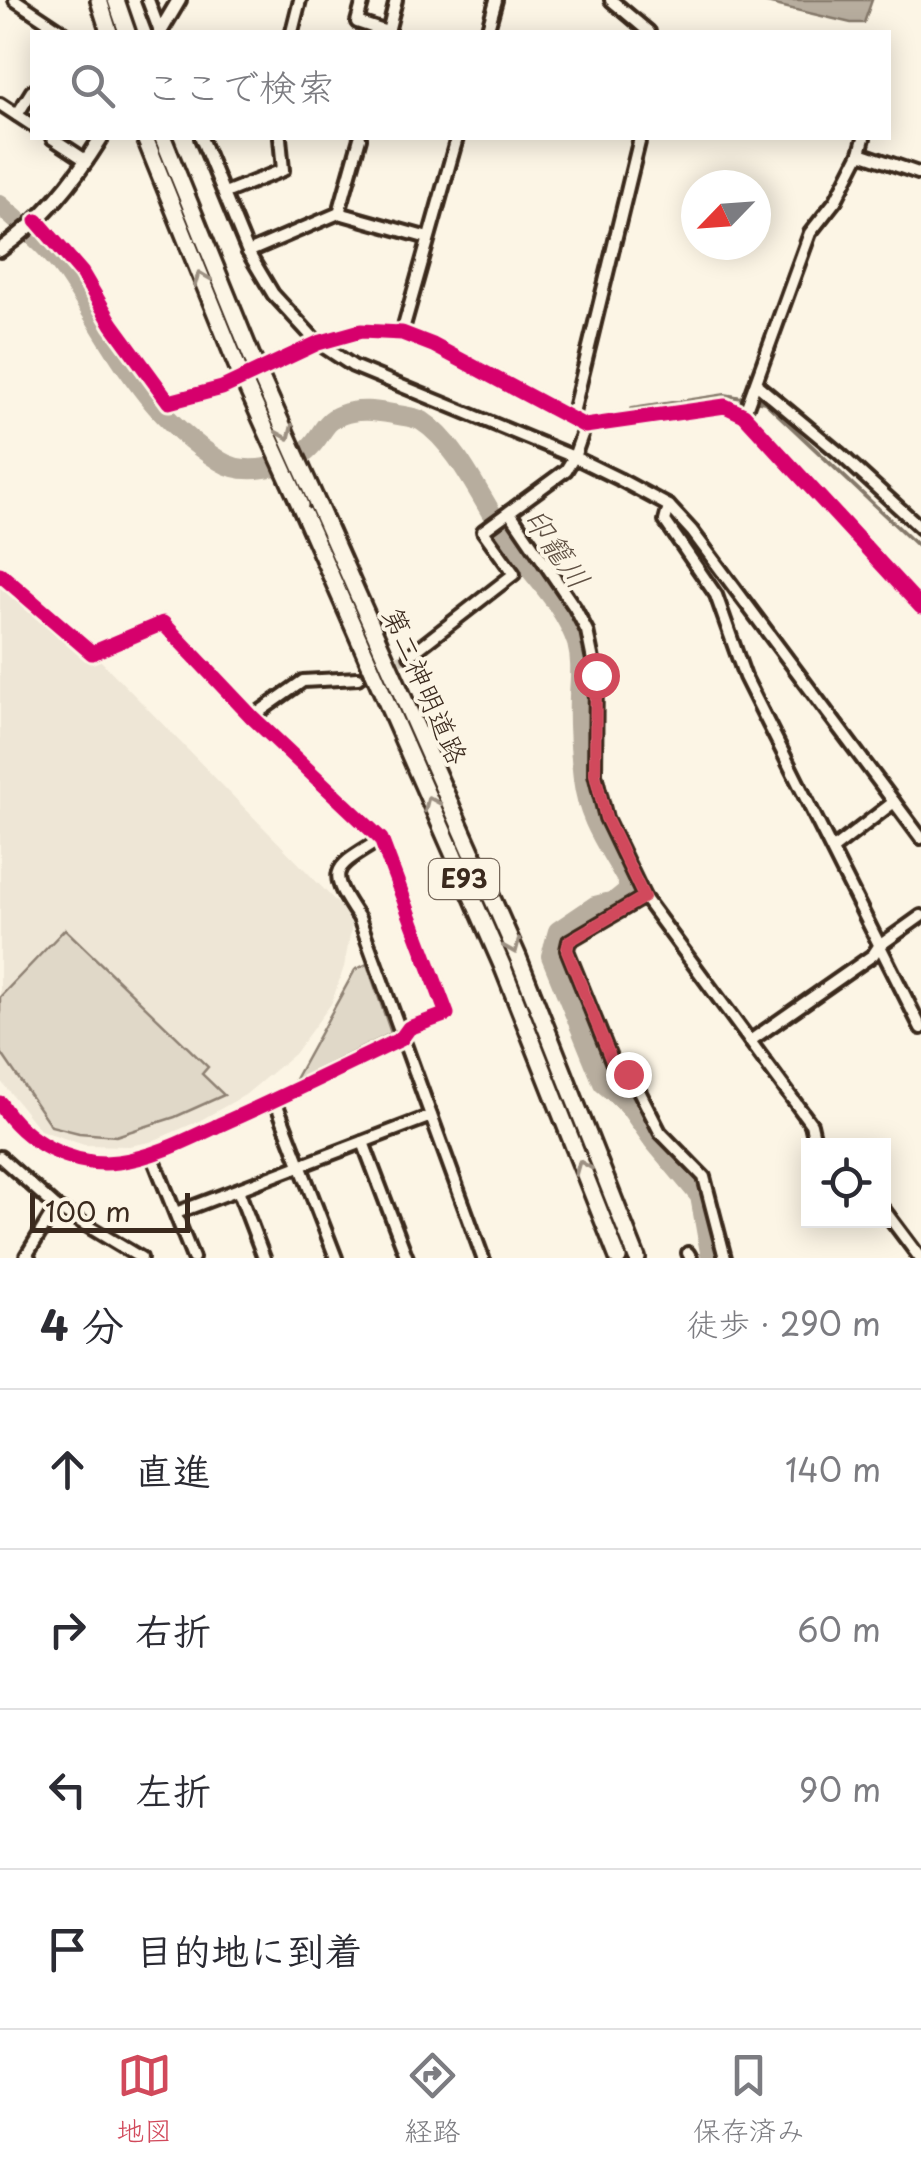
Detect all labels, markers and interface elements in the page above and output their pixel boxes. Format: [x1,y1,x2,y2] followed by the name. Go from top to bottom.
[30,30,891,140] search box
[145,57,335,114] text: ここで検索
[65,58,120,113] icon: search
[681,170,771,260] north arrow
[193,270,213,287] one-way arrow
[274,423,294,441] one-way arrow
[514,498,602,597] water label: 印籠川
[373,600,480,771] street label: 第二神明道路
[574,653,620,699] route start
[423,795,443,813] one-way arrow
[429,859,499,899] road number: E93
[501,937,521,955] one-way arrow
[606,1052,652,1098] route end
[801,1138,891,1228] map controls
[801,1138,891,1228] button: locate
[574,1160,594,1177] one-way arrow
[30,1188,190,1232] scale bar
[45,1189,131,1232] text: 100 m
[40,1292,124,1355] text: 4 分
[686,1299,881,1347] text: 徒歩 · 290 m
[135,1441,211,1498] text: 直進
[40,1442,95,1497] icon: ahead
[785,1445,881,1493] text: 140 m
[135,1601,211,1658] text: 右折
[40,1602,95,1657] icon: right
[797,1605,881,1653] text: 60 m
[135,1761,211,1818] text: 左折
[40,1762,95,1817] icon: left
[799,1765,881,1813] text: 90 m
[135,1921,363,1978] text: 目的地に到着
[40,1922,95,1977] icon: arrive
[116,2048,172,2151] tab: 地図
[404,2048,461,2151] tab: 経路
[693,2048,805,2151] tab: 保存済み

